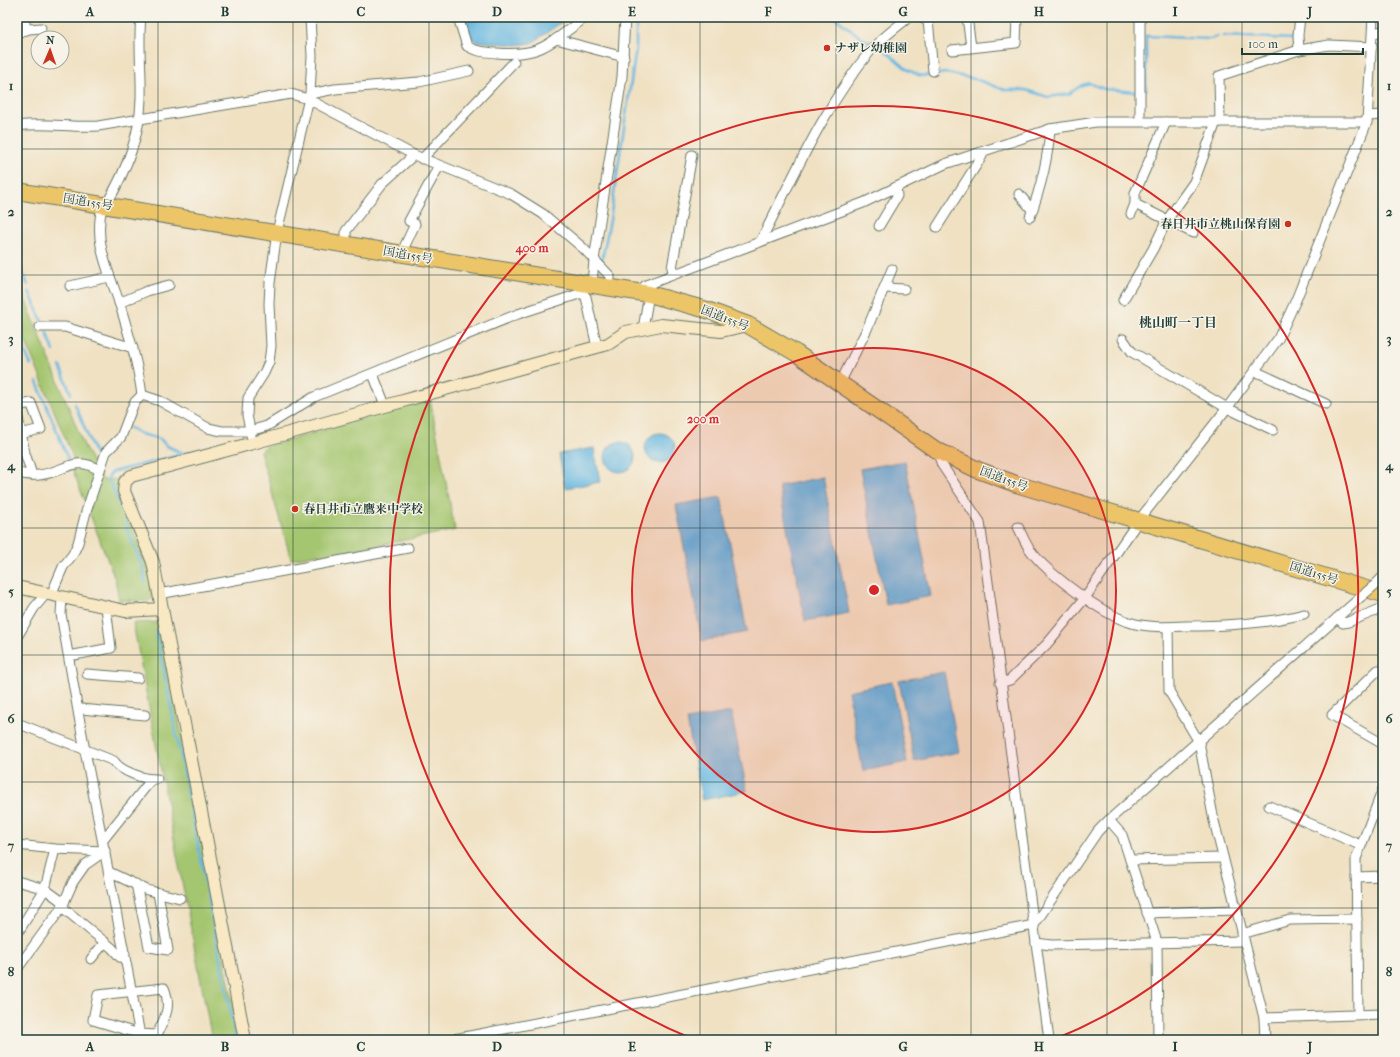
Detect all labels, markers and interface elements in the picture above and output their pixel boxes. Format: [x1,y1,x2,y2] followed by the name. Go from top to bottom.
[85,4,95,19] text: A
[221,4,230,19] text: B
[357,4,366,19] text: C
[492,4,502,19] text: D
[628,4,636,19] text: E
[764,4,772,19] text: F
[898,4,908,19] text: G
[1034,4,1045,19] text: H
[1172,4,1178,19] text: I
[1306,4,1313,20] text: J
[30,30,70,70] north arrow
[1242,30,1363,56] scale bar
[46,34,55,47] text: N
[1248,37,1278,51] text: 100 m
[835,41,907,55] place label: ナザレ幼稚園
[822,43,832,53] marker: ナザレ幼稚園
[9,78,14,93] text: 1
[1387,78,1392,93] text: 1
[62,191,114,213] street label: 国道155号
[8,204,15,219] text: 2
[1386,204,1393,219] text: 2
[1160,217,1280,231] place label: 春日井市立桃山保育園
[1283,219,1293,229] marker: 春日井市立桃山保育園
[515,241,549,256] text: 400 m
[382,244,434,266] street label: 国道155号
[699,302,751,334] street label: 国道155号
[1139,315,1217,330] district label: 桃山町一丁目
[8,331,14,347] text: 3
[1386,331,1392,347] text: 3
[687,412,720,426] text: 200 m
[6,458,16,474] text: 4
[1384,458,1394,474] text: 4
[978,464,1030,494] street label: 国道155号
[303,502,423,516] place label: 春日井市立鷹来中学校
[290,504,300,514] marker: 春日井市立鷹来中学校
[1288,559,1340,587] street label: 国道155号
[867,583,881,597] centre of rings
[8,584,14,599] text: 5
[1386,584,1392,599] text: 5
[7,711,15,726] text: 6
[1385,711,1393,726] text: 6
[7,838,15,853] text: 7
[1385,838,1393,853] text: 7
[8,964,15,979] text: 8
[1386,964,1393,979] text: 8
[85,1039,95,1054] text: A
[221,1039,230,1054] text: B
[357,1039,366,1054] text: C
[492,1039,502,1054] text: D
[628,1039,636,1054] text: E
[764,1039,772,1054] text: F
[898,1039,908,1054] text: G
[1034,1039,1045,1054] text: H
[1172,1039,1178,1054] text: I
[1306,1039,1313,1055] text: J

